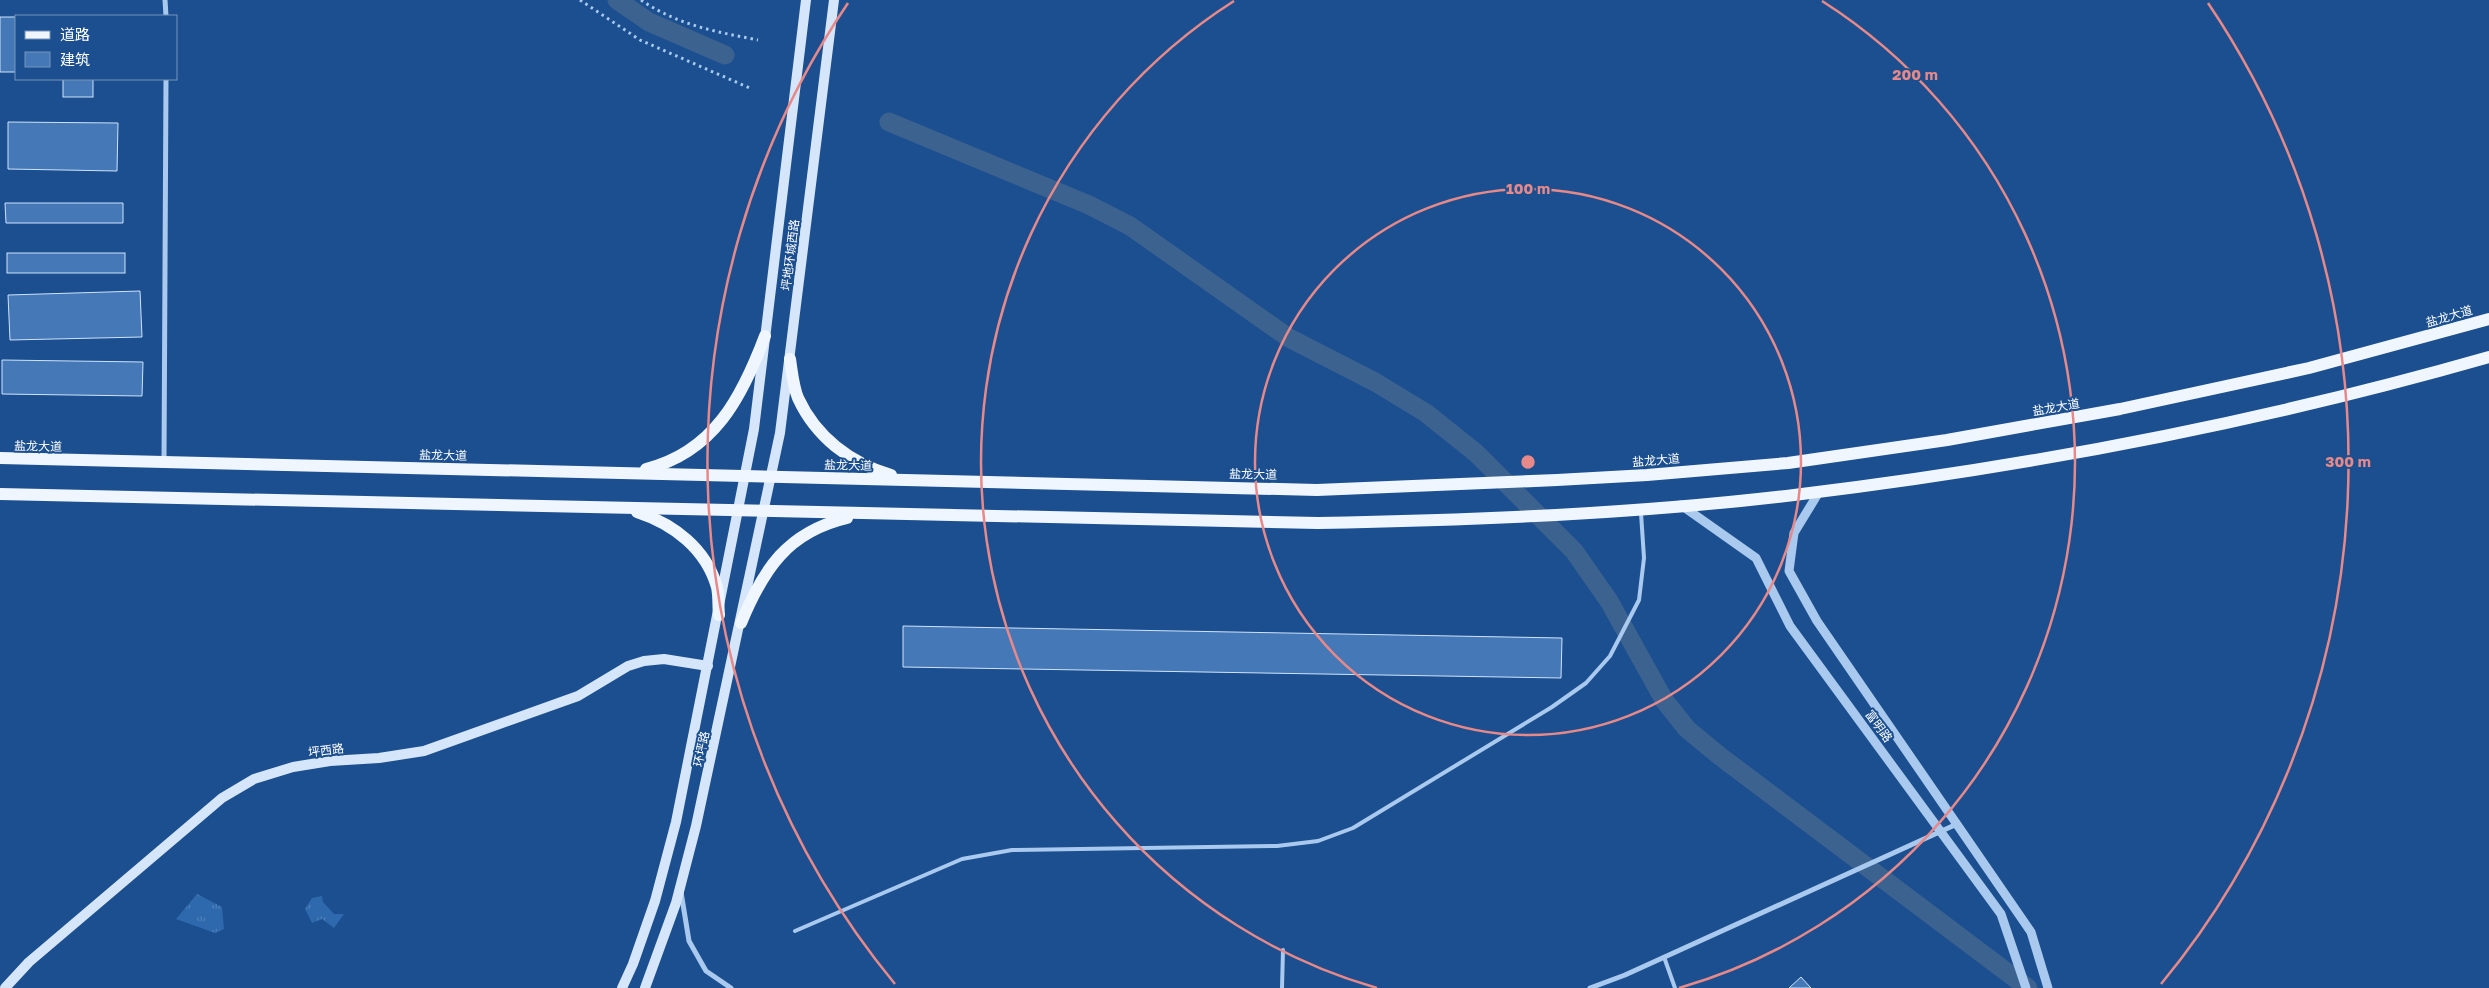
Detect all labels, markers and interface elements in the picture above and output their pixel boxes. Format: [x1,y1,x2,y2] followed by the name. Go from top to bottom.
[15,15,178,80] legend
[60,25,90,43] text: 道路
[60,50,90,68] text: 建筑
[1892,65,1938,83] text: 200 m
[1506,179,1550,197] text: 100 m
[778,218,802,292] street label: 坪地环城西路
[2424,302,2474,330] street label: 盐龙大道
[2031,395,2081,419] street label: 盐龙大道
[14,438,62,454] street label: 盐龙大道
[419,447,467,463] street label: 盐龙大道
[1631,450,1681,470] street label: 盐龙大道
[2325,452,2371,470] text: 300 m
[1519,453,1537,471] centre of rings
[824,457,872,473] street label: 盐龙大道
[1229,466,1277,482] street label: 盐龙大道
[1862,707,1896,745] street label: 富明路
[690,730,712,768] street label: 环坪路
[307,740,345,760] street label: 坪西路

